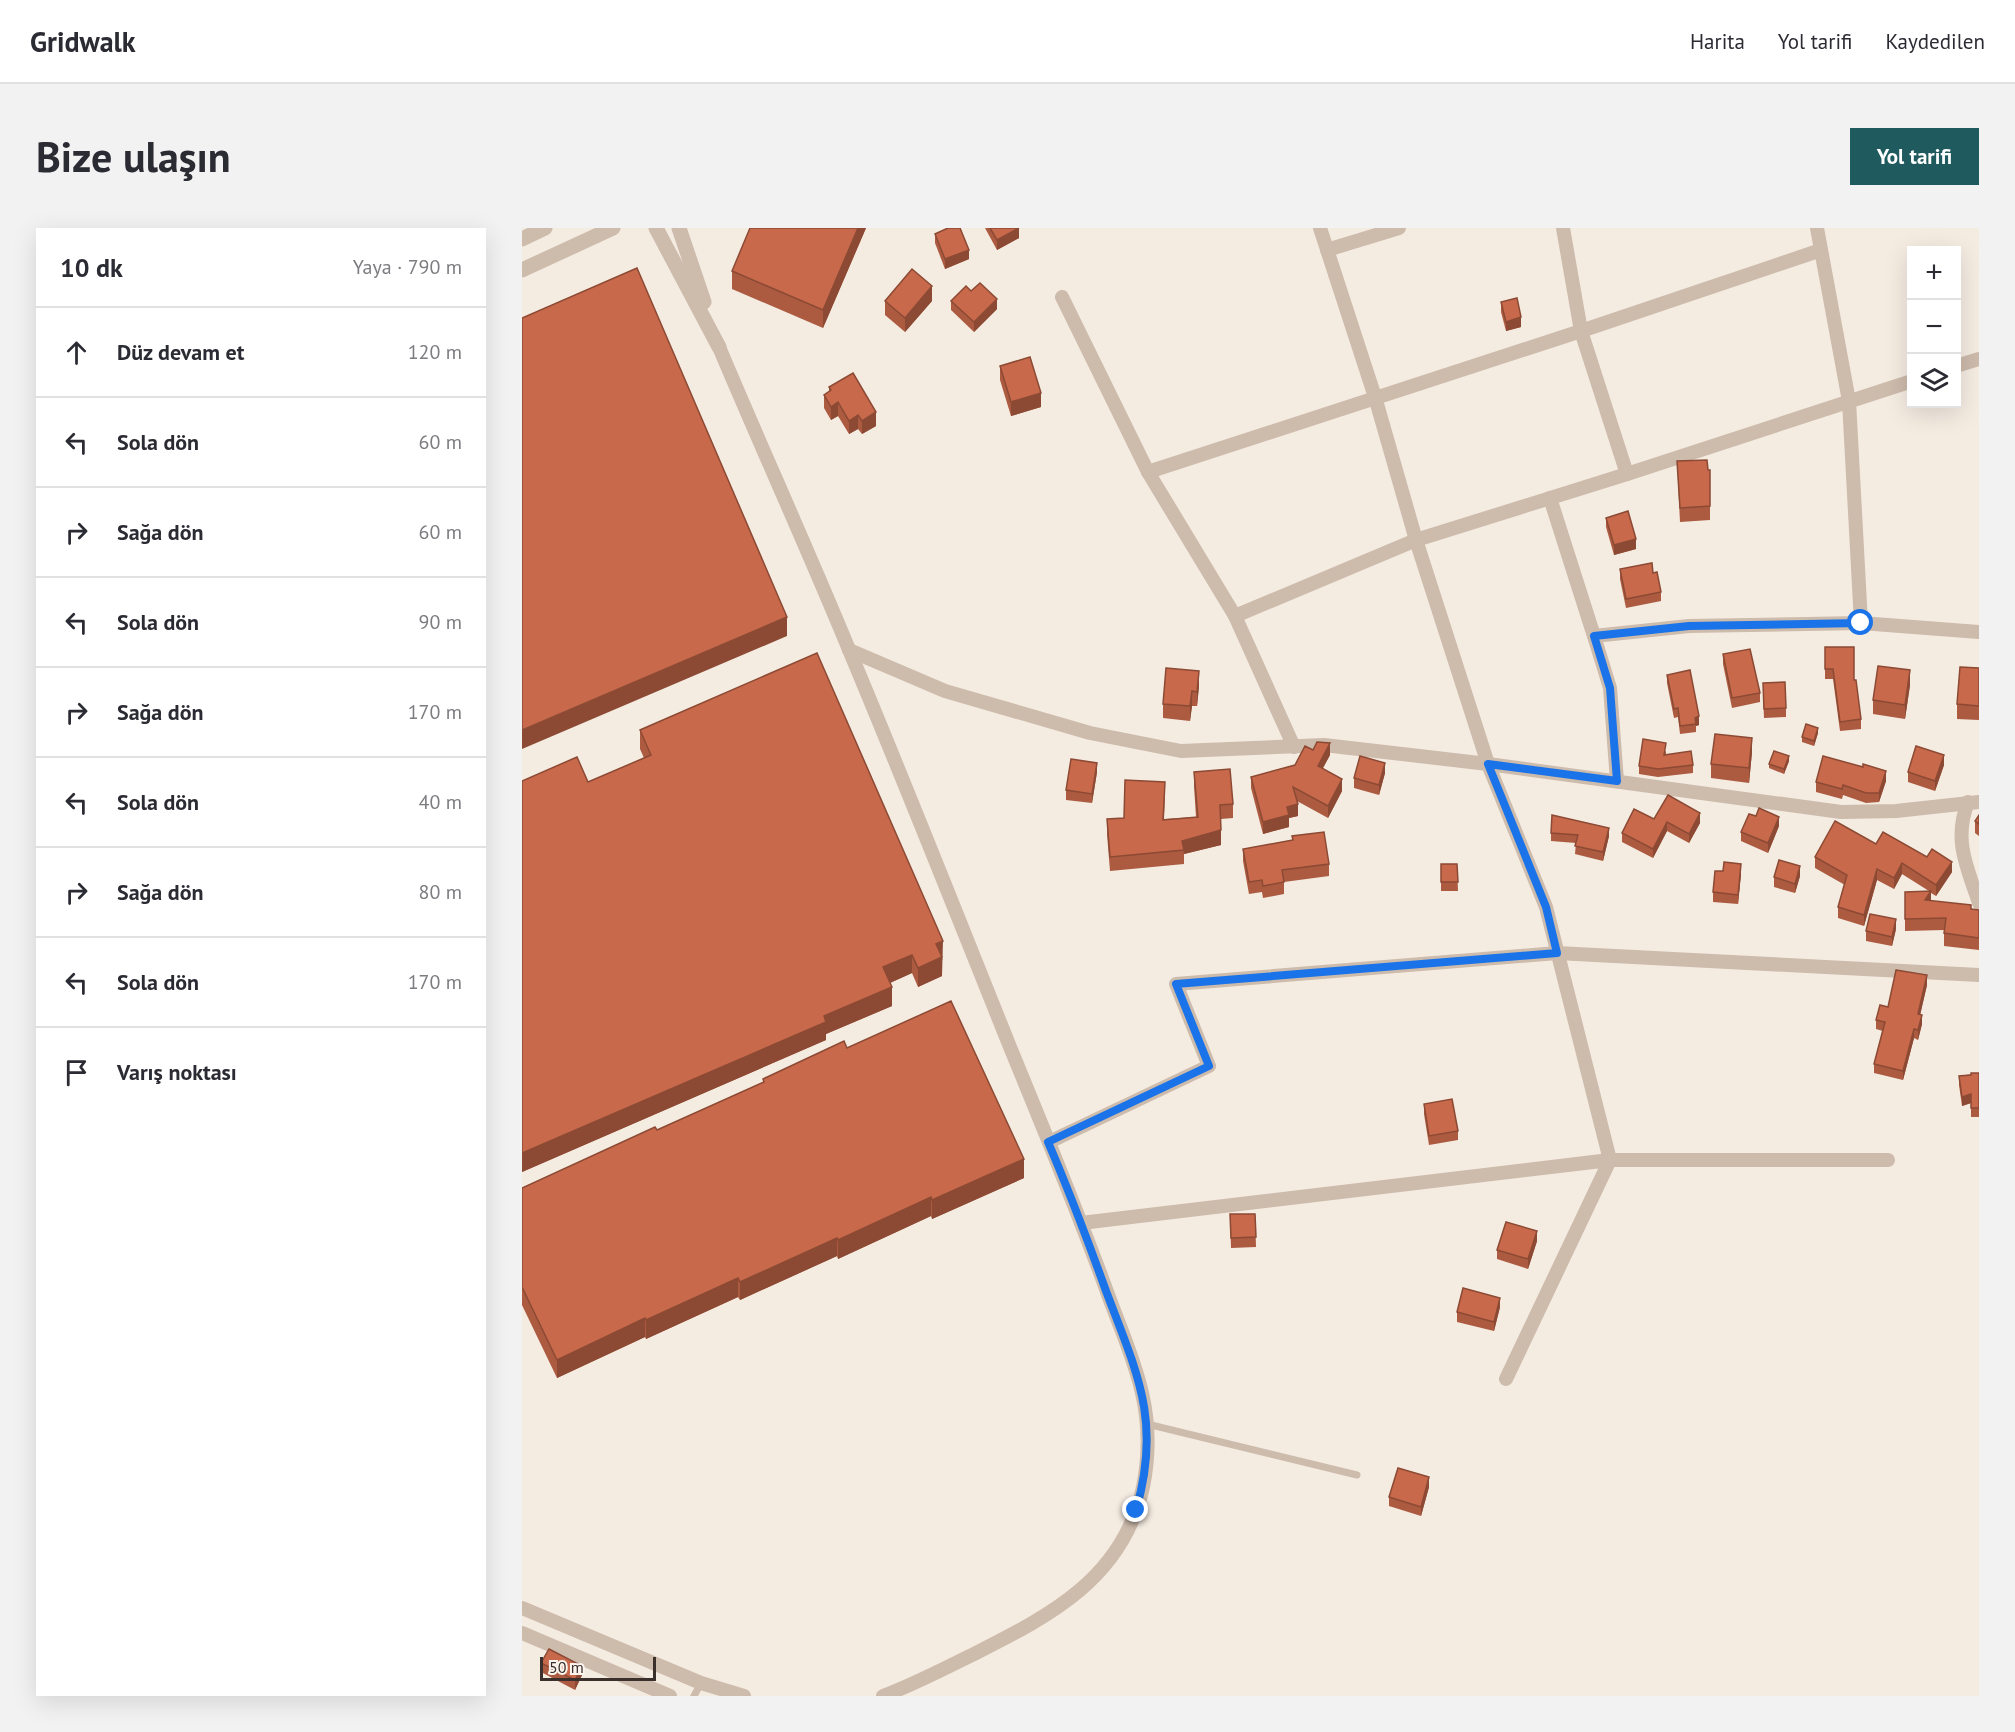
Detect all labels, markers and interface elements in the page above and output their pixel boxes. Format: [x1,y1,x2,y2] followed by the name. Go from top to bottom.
[30,23,136,60] text: Gridwalk
[1690,28,1745,55] text: Harita
[1778,28,1852,55] text: Yol tarifi
[1885,28,1985,55] text: Kaydedilen
[1850,128,1979,185] button: Yol tarifi
[36,129,231,184] text: Bize ulaşın
[1907,246,1961,408] map controls
[1907,246,1961,300] button: +
[60,251,123,284] text: 10 dk
[353,254,462,280] text: Yaya · 790 m
[1907,300,1961,354] button: −
[60,336,93,369] icon: ahead
[117,338,244,366] text: Düz devam et
[408,339,462,365] text: 120 m
[1907,354,1961,408] button: layers
[60,426,93,459] icon: left
[117,428,199,456] text: Sola dön
[419,429,462,455] text: 60 m
[60,516,93,549] icon: right
[117,518,204,546] text: Sağa dön
[419,519,462,545] text: 60 m
[60,606,93,639] icon: left
[117,608,199,636] text: Sola dön
[419,609,462,635] text: 90 m
[1847,609,1873,635] route start
[60,696,93,729] icon: right
[117,698,204,726] text: Sağa dön
[408,699,462,725] text: 170 m
[60,786,93,819] icon: left
[117,788,199,816] text: Sola dön
[419,789,462,815] text: 40 m
[60,876,93,909] icon: right
[117,878,204,906] text: Sağa dön
[419,879,462,905] text: 80 m
[60,966,93,999] icon: left
[117,968,199,996] text: Sola dön
[408,969,462,995] text: 170 m
[60,1056,93,1089] icon: arrive
[117,1058,237,1086] text: Varış noktası
[1122,1496,1148,1522] route end
[540,1654,656,1682] scale bar
[549,1657,584,1677] text: 50 m

